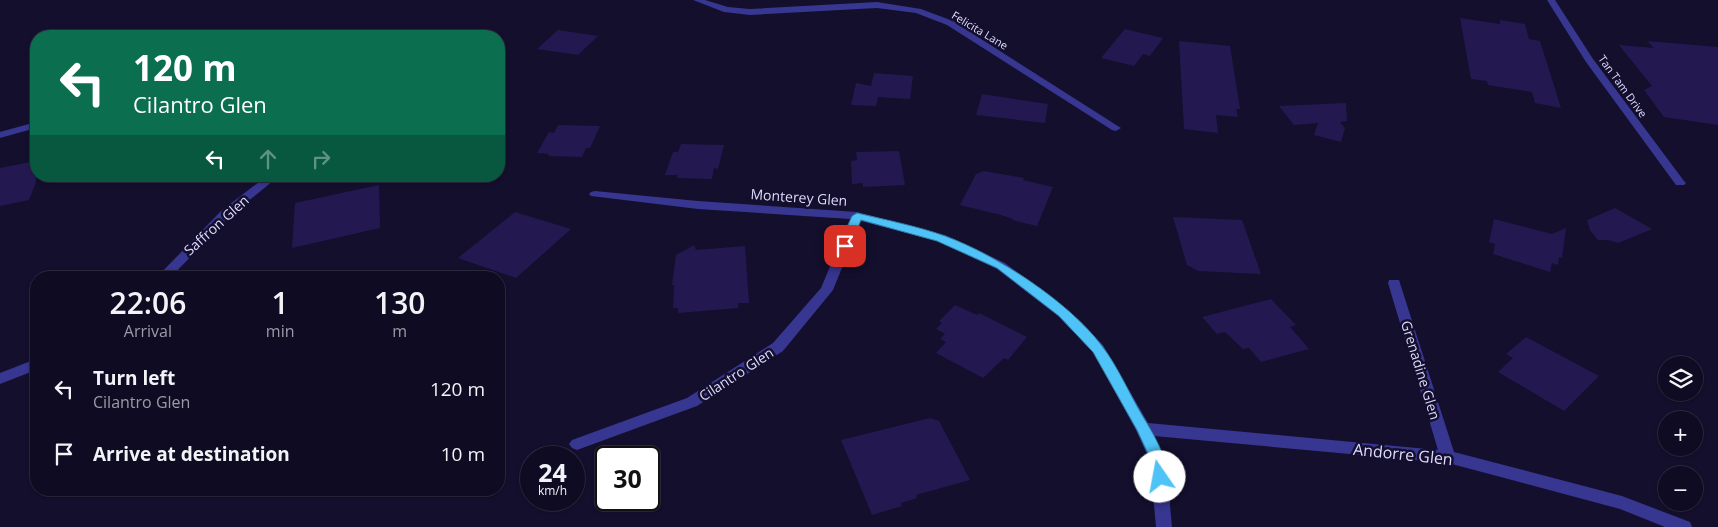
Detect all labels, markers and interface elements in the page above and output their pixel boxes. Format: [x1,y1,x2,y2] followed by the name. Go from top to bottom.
[949,7,1011,53] street label: Felicita Lane
[133,44,237,91] text: 120 m
[50,50,115,115] icon: left
[1595,52,1651,120] street label: Tan Tam Drive
[133,89,267,119] text: Cilantro Glen
[201,145,229,173] icon: left
[254,145,282,173] icon: ahead
[307,145,335,173] icon: right
[750,184,848,210] street label: Monterey Glen
[179,191,253,259] street label: Saffron Glen
[824,225,866,267] pin
[831,232,859,260] icon: arrive
[110,282,186,323] text: 22:06
[272,282,289,323] text: 1
[374,282,425,323] text: 130
[1397,318,1445,422] street label: Grenadine Glen
[124,320,172,342] text: Arrival
[266,320,295,342] text: min
[392,320,407,342] text: m
[695,343,777,405] street label: Cilantro Glen
[1658,356,1703,511] map controls
[1658,356,1703,401] button: layers
[93,365,175,391] text: Turn left
[50,375,78,403] icon: left
[430,376,485,402] text: 120 m
[93,391,190,413] text: Cilantro Glen
[1658,411,1703,456] button: +
[1352,438,1454,470] street label: Andorre Glen
[50,440,78,468] icon: arrive
[93,441,290,467] text: Arrive at destination
[441,441,485,467] text: 10 m
[595,446,660,511] speed limit sign: 30
[1133,450,1185,502] position arrow
[538,455,567,489] text: 24
[1658,466,1703,511] button: −
[538,482,567,499] text: km/h

